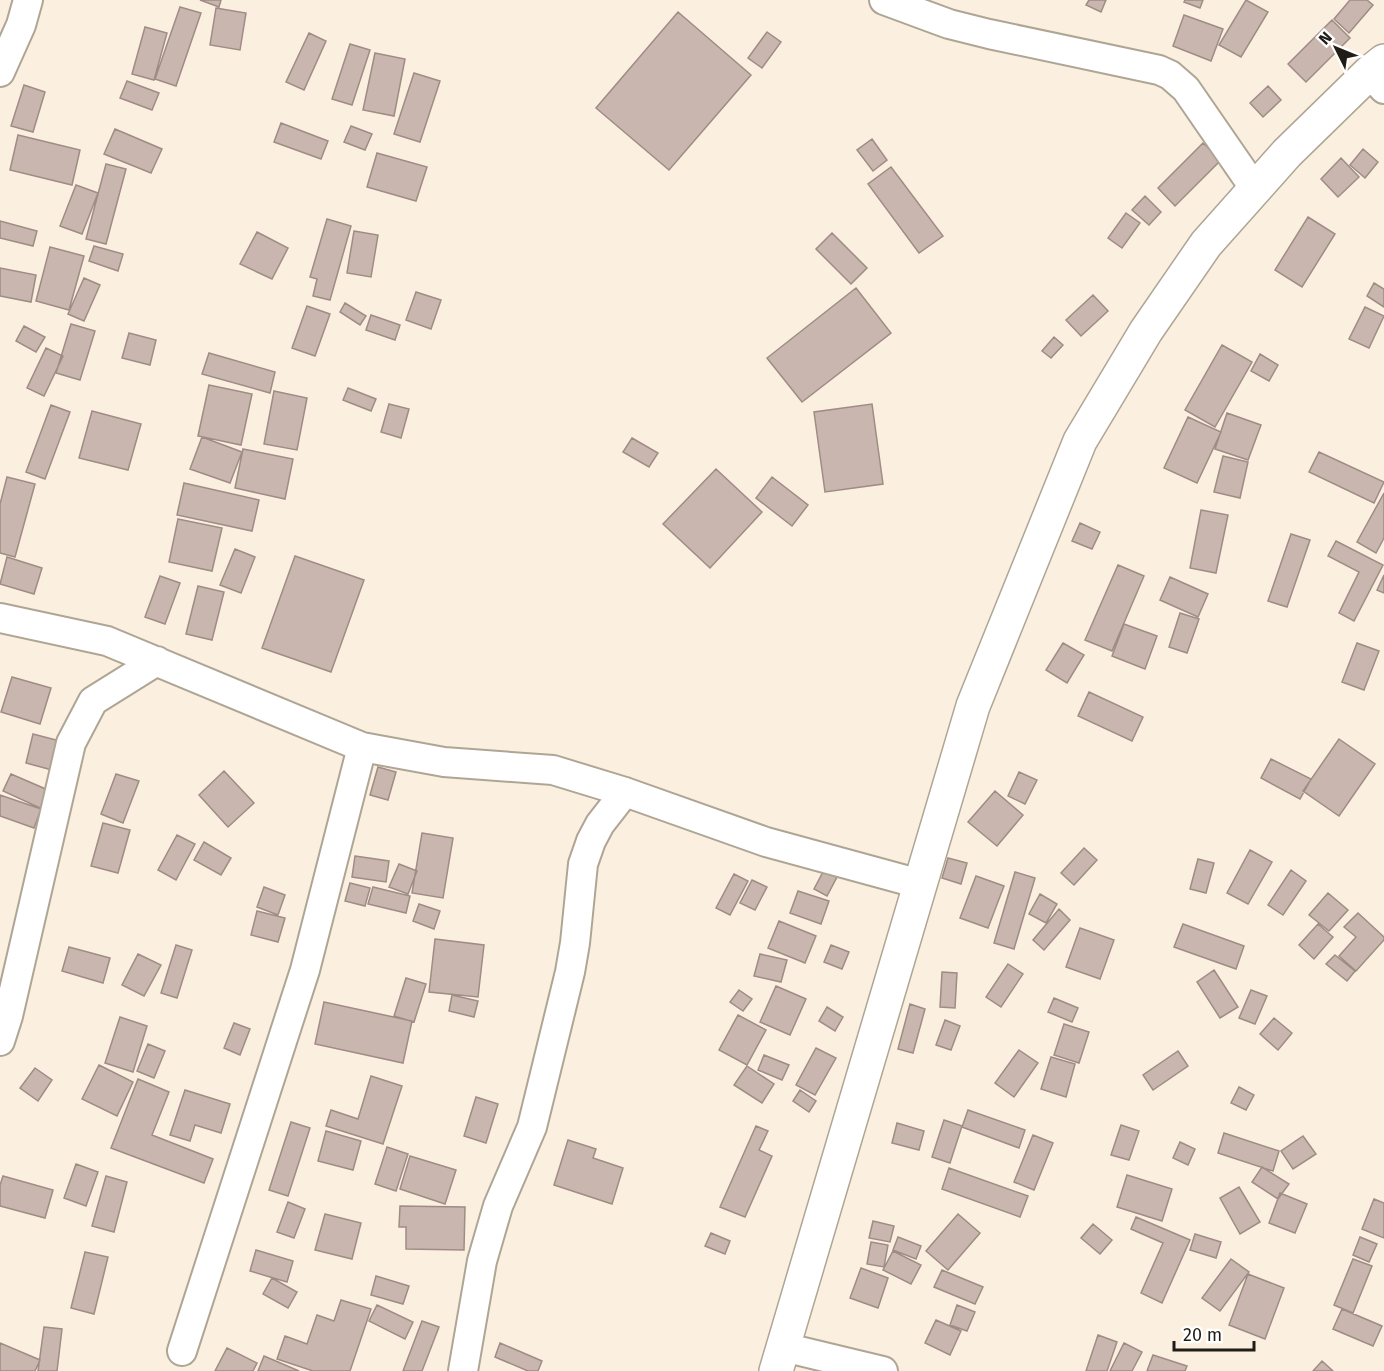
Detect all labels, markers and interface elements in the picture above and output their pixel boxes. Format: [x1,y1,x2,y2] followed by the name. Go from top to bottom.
[1306,18,1366,78] north arrow
[1315,28,1336,48] text: N
[1174,1314,1254,1352] scale bar
[1183,1324,1222,1346] text: 20 m

